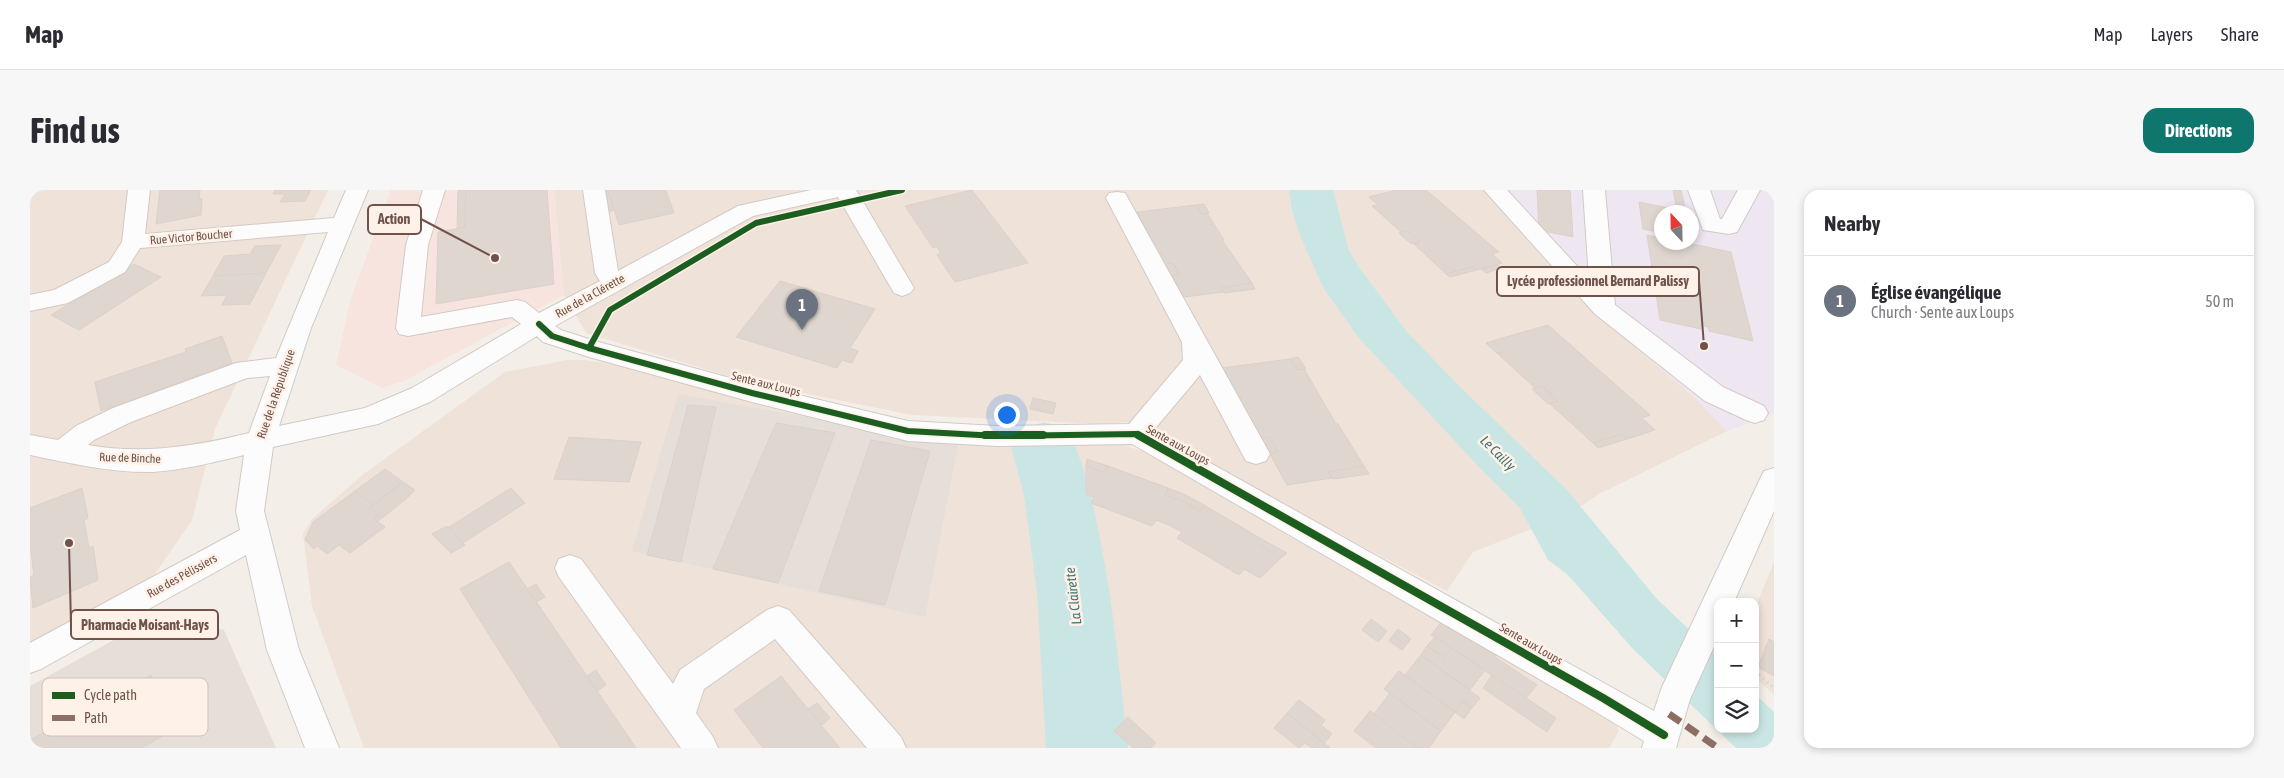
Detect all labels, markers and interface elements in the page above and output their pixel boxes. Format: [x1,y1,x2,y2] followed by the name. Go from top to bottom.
[25,21,64,48] text: Map
[2093,24,2122,45] text: Map
[2150,24,2193,45] text: Layers
[2221,24,2259,45] text: Share
[2143,108,2254,153] button: Directions
[30,110,120,150] text: Find us
[368,205,421,234] callout: Action
[1654,205,1699,250] north arrow
[377,211,411,227] text: Action
[1824,211,1880,235] text: Nearby
[149,226,233,248] street label: Rue Victor Boucher
[1497,267,1699,296] callout: Lycée professionnel Bernard Palissy
[553,271,627,321] street label: Rue de la Clérette
[1507,273,1689,289] text: Lycée professionnel Bernard Palissy
[1871,281,2001,303] text: Église évangélique
[786,289,818,330] pin: 1
[1836,292,1844,310] text: 1
[2205,292,2234,310] text: 50 m
[1871,303,2014,321] text: Church · Sente aux Loups
[254,347,298,441] street label: Rue de la République
[730,369,802,399] street label: Sente aux Loups
[994,402,1020,428] your location
[1144,422,1212,468] street label: Sente aux Loups
[1477,432,1519,474] water label: Le Cailly
[99,450,161,466] street label: Rue de Binche
[145,551,219,601] street label: Rue des Pélissiers
[1062,566,1084,626] water label: La Clairette
[1714,598,1759,733] map controls
[1714,598,1759,643] button: +
[71,610,218,639] callout: Pharmacie Moisant-Hays
[81,617,209,633] text: Pharmacie Moisant-Hays
[1497,620,1565,668] street label: Sente aux Loups
[1714,643,1759,688] button: −
[42,678,208,736] legend
[84,687,137,703] text: Cycle path
[1714,688,1759,733] button: layers
[84,710,108,726] text: Path

